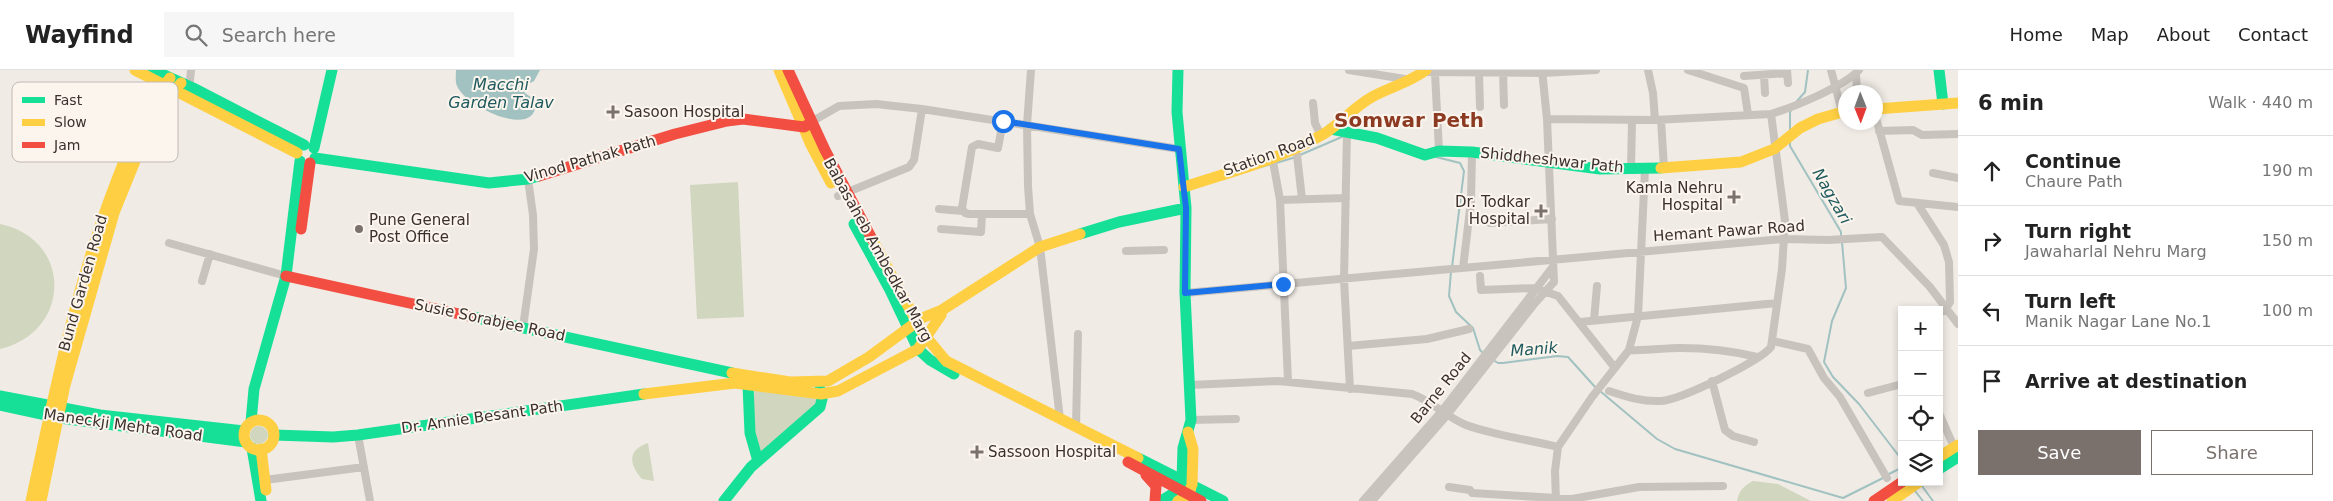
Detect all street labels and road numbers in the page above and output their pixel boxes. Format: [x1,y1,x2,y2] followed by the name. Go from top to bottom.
[1221,130,1317,180] street label: Station Road
[522,132,658,186] street label: Vinod Pathak Path
[1480,144,1624,176] street label: Shiddheshwar Path
[820,155,936,345] street label: Babasaheb Ambedkar Marg
[55,213,111,353] street label: Bund Garden Road
[1653,217,1805,245] street label: Hemant Pawar Road
[413,295,567,345] street label: Susie Sorabjee Road
[1407,349,1475,427] street label: Barne Road
[400,397,564,437] street label: Dr. Annie Besant Path
[42,405,204,445] street label: Maneckji Mehta Road

